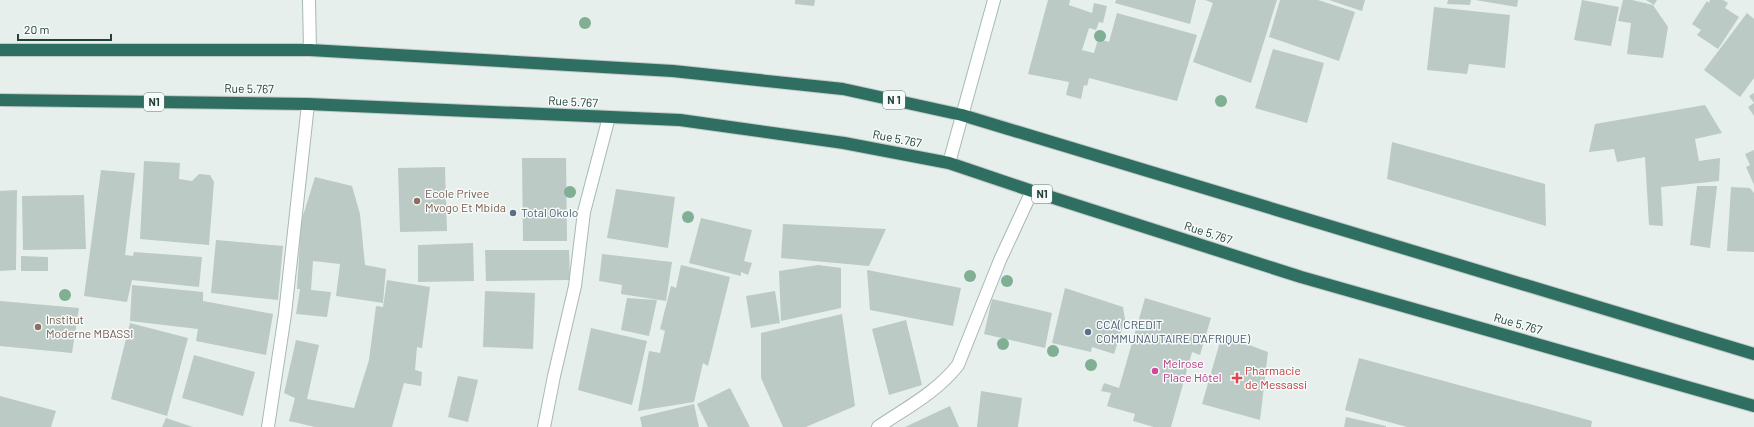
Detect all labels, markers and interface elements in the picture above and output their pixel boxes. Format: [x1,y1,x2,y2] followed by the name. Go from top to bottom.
[18,16,111,42] scale bar
[24,22,50,36] text: 20 m
[224,81,274,95] street label: Rue 5.767
[883,91,905,109] road number: N 1
[144,93,164,111] road number: N1
[548,93,599,109] street label: Rue 5.767
[872,126,923,150] street label: Rue 5.767
[1032,185,1052,203] road number: N1
[425,186,506,214] place label: Ecole Privee Mvogo Et Mbida
[412,196,422,206] marker: Ecole Privee Mvogo Et Mbida
[521,205,578,219] place label: Total Okolo
[508,208,518,218] marker: Total Okolo
[1183,218,1234,246] street label: Rue 5.767
[1493,309,1544,337] street label: Rue 5.767
[46,312,133,340] place label: Institut Moderne MBASSI
[1096,317,1251,345] place label: CCA( CREDIT COMMUNAUTAIRE D'AFRIQUE)
[33,322,43,332] marker: Institut Moderne MBASSI
[1083,327,1093,337] marker: CCA( CREDIT COMMUNAUTAIRE D'AFRIQUE)
[1163,356,1222,384] place label: Melrose Place Hôtel
[1245,363,1307,391] place label: Pharmacie de Messassi
[1150,366,1160,376] marker: Melrose Place Hôtel
[1232,373,1242,383] marker: Pharmacie de Messassi

